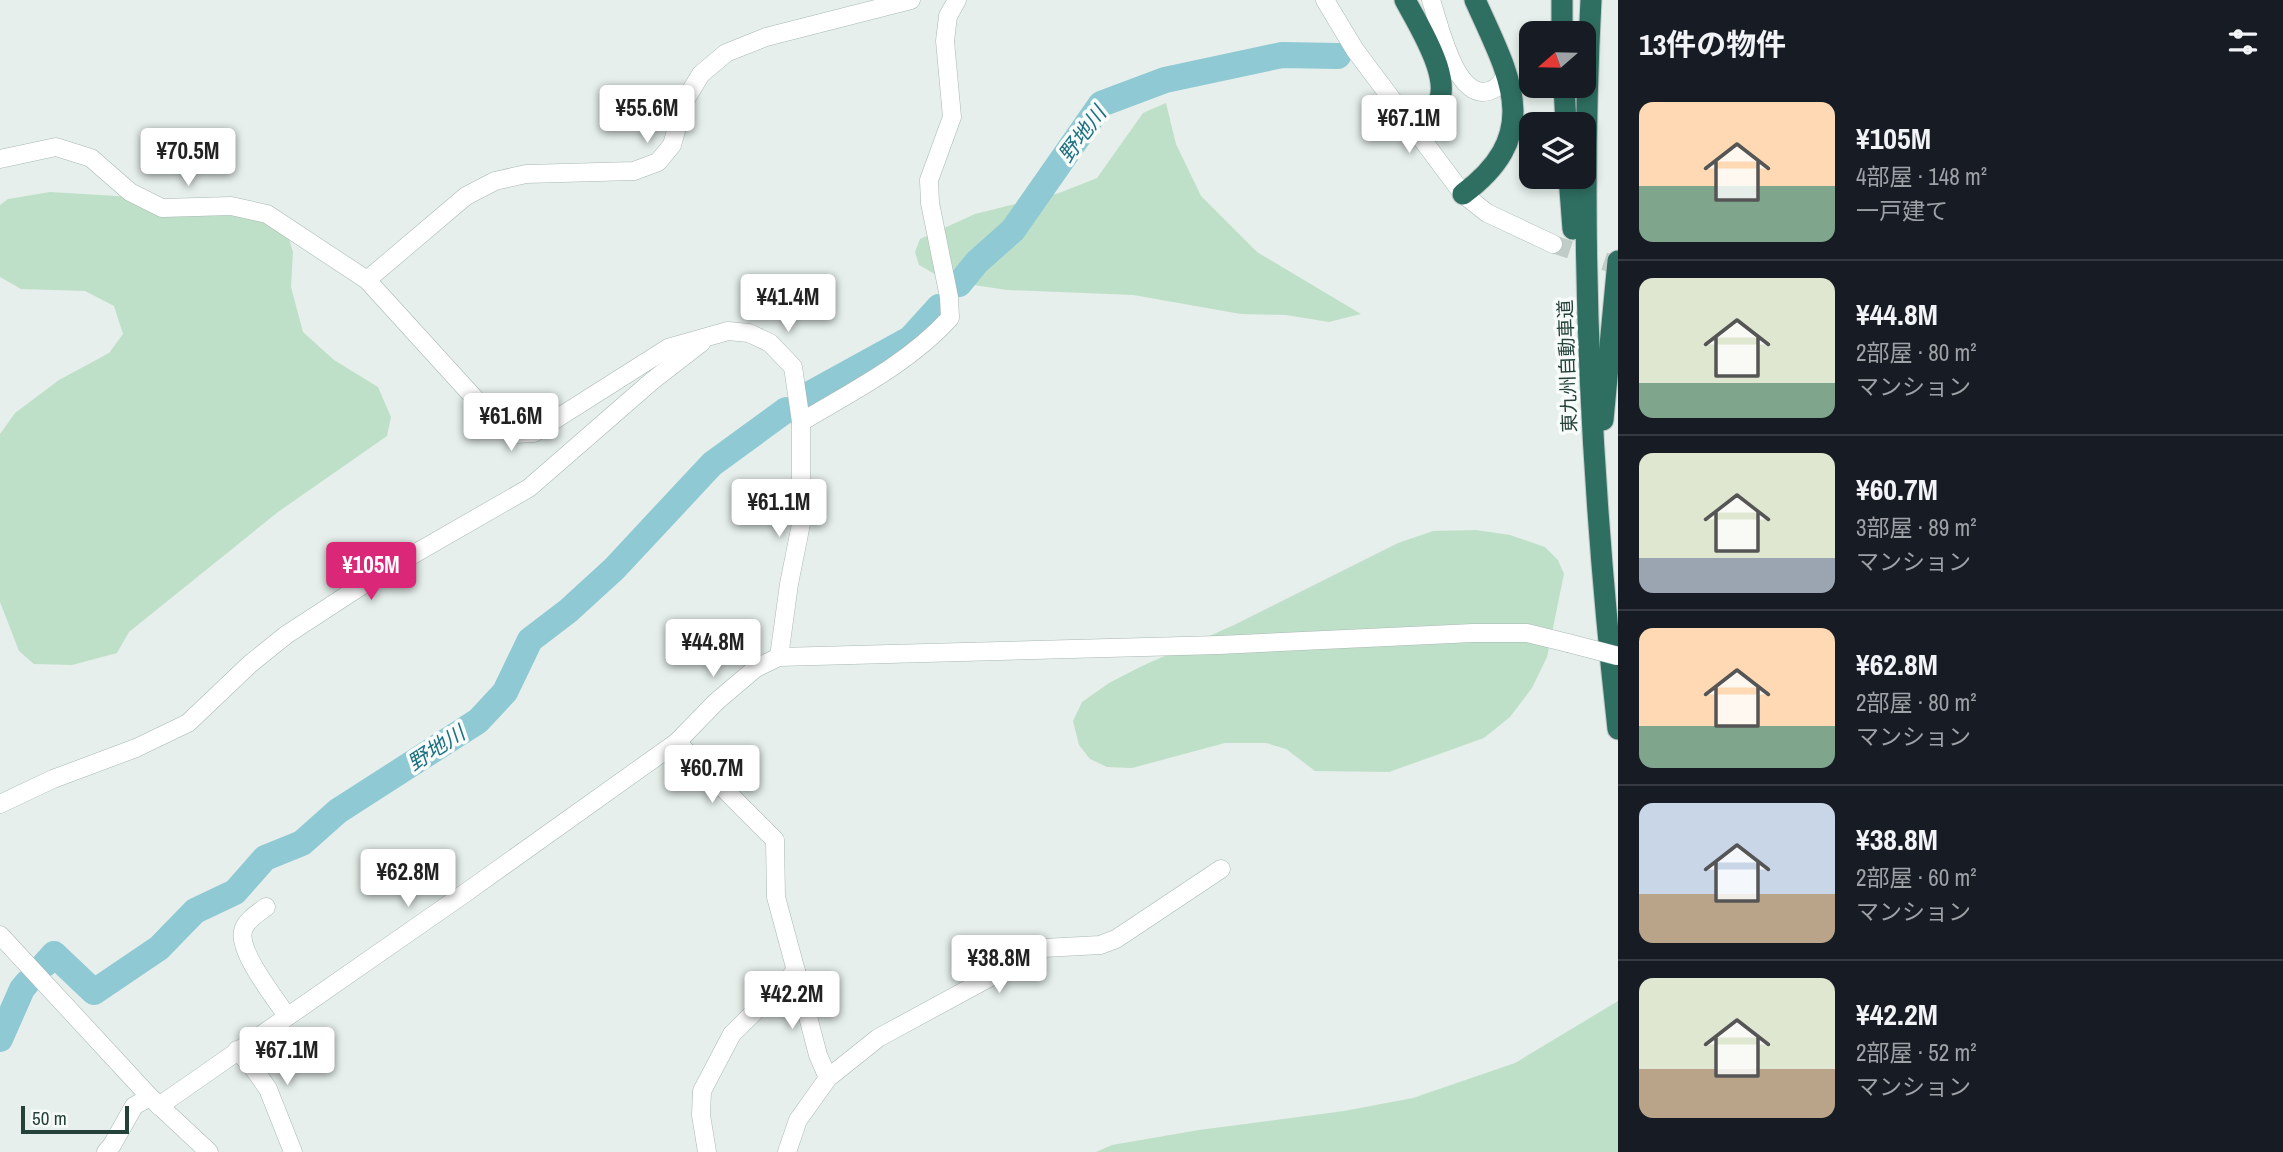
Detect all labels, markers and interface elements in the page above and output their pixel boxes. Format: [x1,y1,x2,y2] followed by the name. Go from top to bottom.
[1519,21,1596,98] north arrow
[1519,21,1596,189] map controls
[2224,23,2262,61] icon: filters
[1639,24,1786,64] text: 13件の物件
[590,86,704,145] pin: ¥55.6M
[616,92,678,123] text: ¥55.6M
[1352,96,1466,155] pin: ¥67.1M
[1051,99,1114,168] water label: 野地川
[1378,102,1440,133] text: ¥67.1M
[1519,112,1596,189] button: layers
[1856,118,1931,158] text: ¥105M
[131,128,245,188] pin: ¥70.5M
[1695,130,1779,214] icon: home
[157,135,219,166] text: ¥70.5M
[1856,161,1987,192] text: 4部屋 · 148 m²
[1856,195,1948,226] text: 一戸建て
[731,274,845,334] pin: ¥41.4M
[757,281,819,312] text: ¥41.4M
[1856,294,1938,334] text: ¥44.8M
[1552,299,1582,433] street label: 東九州自動車道
[1695,306,1779,390] icon: home
[1856,337,1976,368] text: 2部屋 · 80 m²
[1856,371,1971,402] text: マンション
[454,393,568,453] pin: ¥61.6M
[480,400,542,431] text: ¥61.6M
[1856,469,1938,509] text: ¥60.7M
[722,480,836,539] pin: ¥61.1M
[1695,481,1779,565] icon: home
[748,486,810,517] text: ¥61.1M
[1856,512,1976,543] text: 3部屋 · 89 m²
[322,542,420,602] pin: ¥105M
[1856,546,1971,577] text: マンション
[342,549,400,580] text: ¥105M
[656,620,770,679] pin: ¥44.8M
[682,626,744,657] text: ¥44.8M
[1856,644,1938,684] text: ¥62.8M
[1695,656,1779,740] icon: home
[1856,687,1976,718] text: 2部屋 · 80 m²
[402,718,472,777] water label: 野地川
[1856,721,1971,752] text: マンション
[655,746,769,805] pin: ¥60.7M
[681,752,743,783] text: ¥60.7M
[1856,819,1938,859] text: ¥38.8M
[1695,831,1779,915] icon: home
[351,850,465,909] pin: ¥62.8M
[377,856,439,887] text: ¥62.8M
[1856,862,1976,893] text: 2部屋 · 60 m²
[1856,896,1971,927] text: マンション
[942,936,1056,995] pin: ¥38.8M
[968,942,1030,973] text: ¥38.8M
[735,972,849,1031] pin: ¥42.2M
[761,978,823,1009] text: ¥42.2M
[1856,994,1938,1034] text: ¥42.2M
[1695,1006,1779,1090] icon: home
[230,1028,344,1087] pin: ¥67.1M
[256,1034,318,1065] text: ¥67.1M
[1856,1037,1976,1068] text: 2部屋 · 52 m²
[1856,1071,1971,1102] text: マンション
[21,1103,130,1135] scale bar
[32,1105,67,1131] text: 50 m

